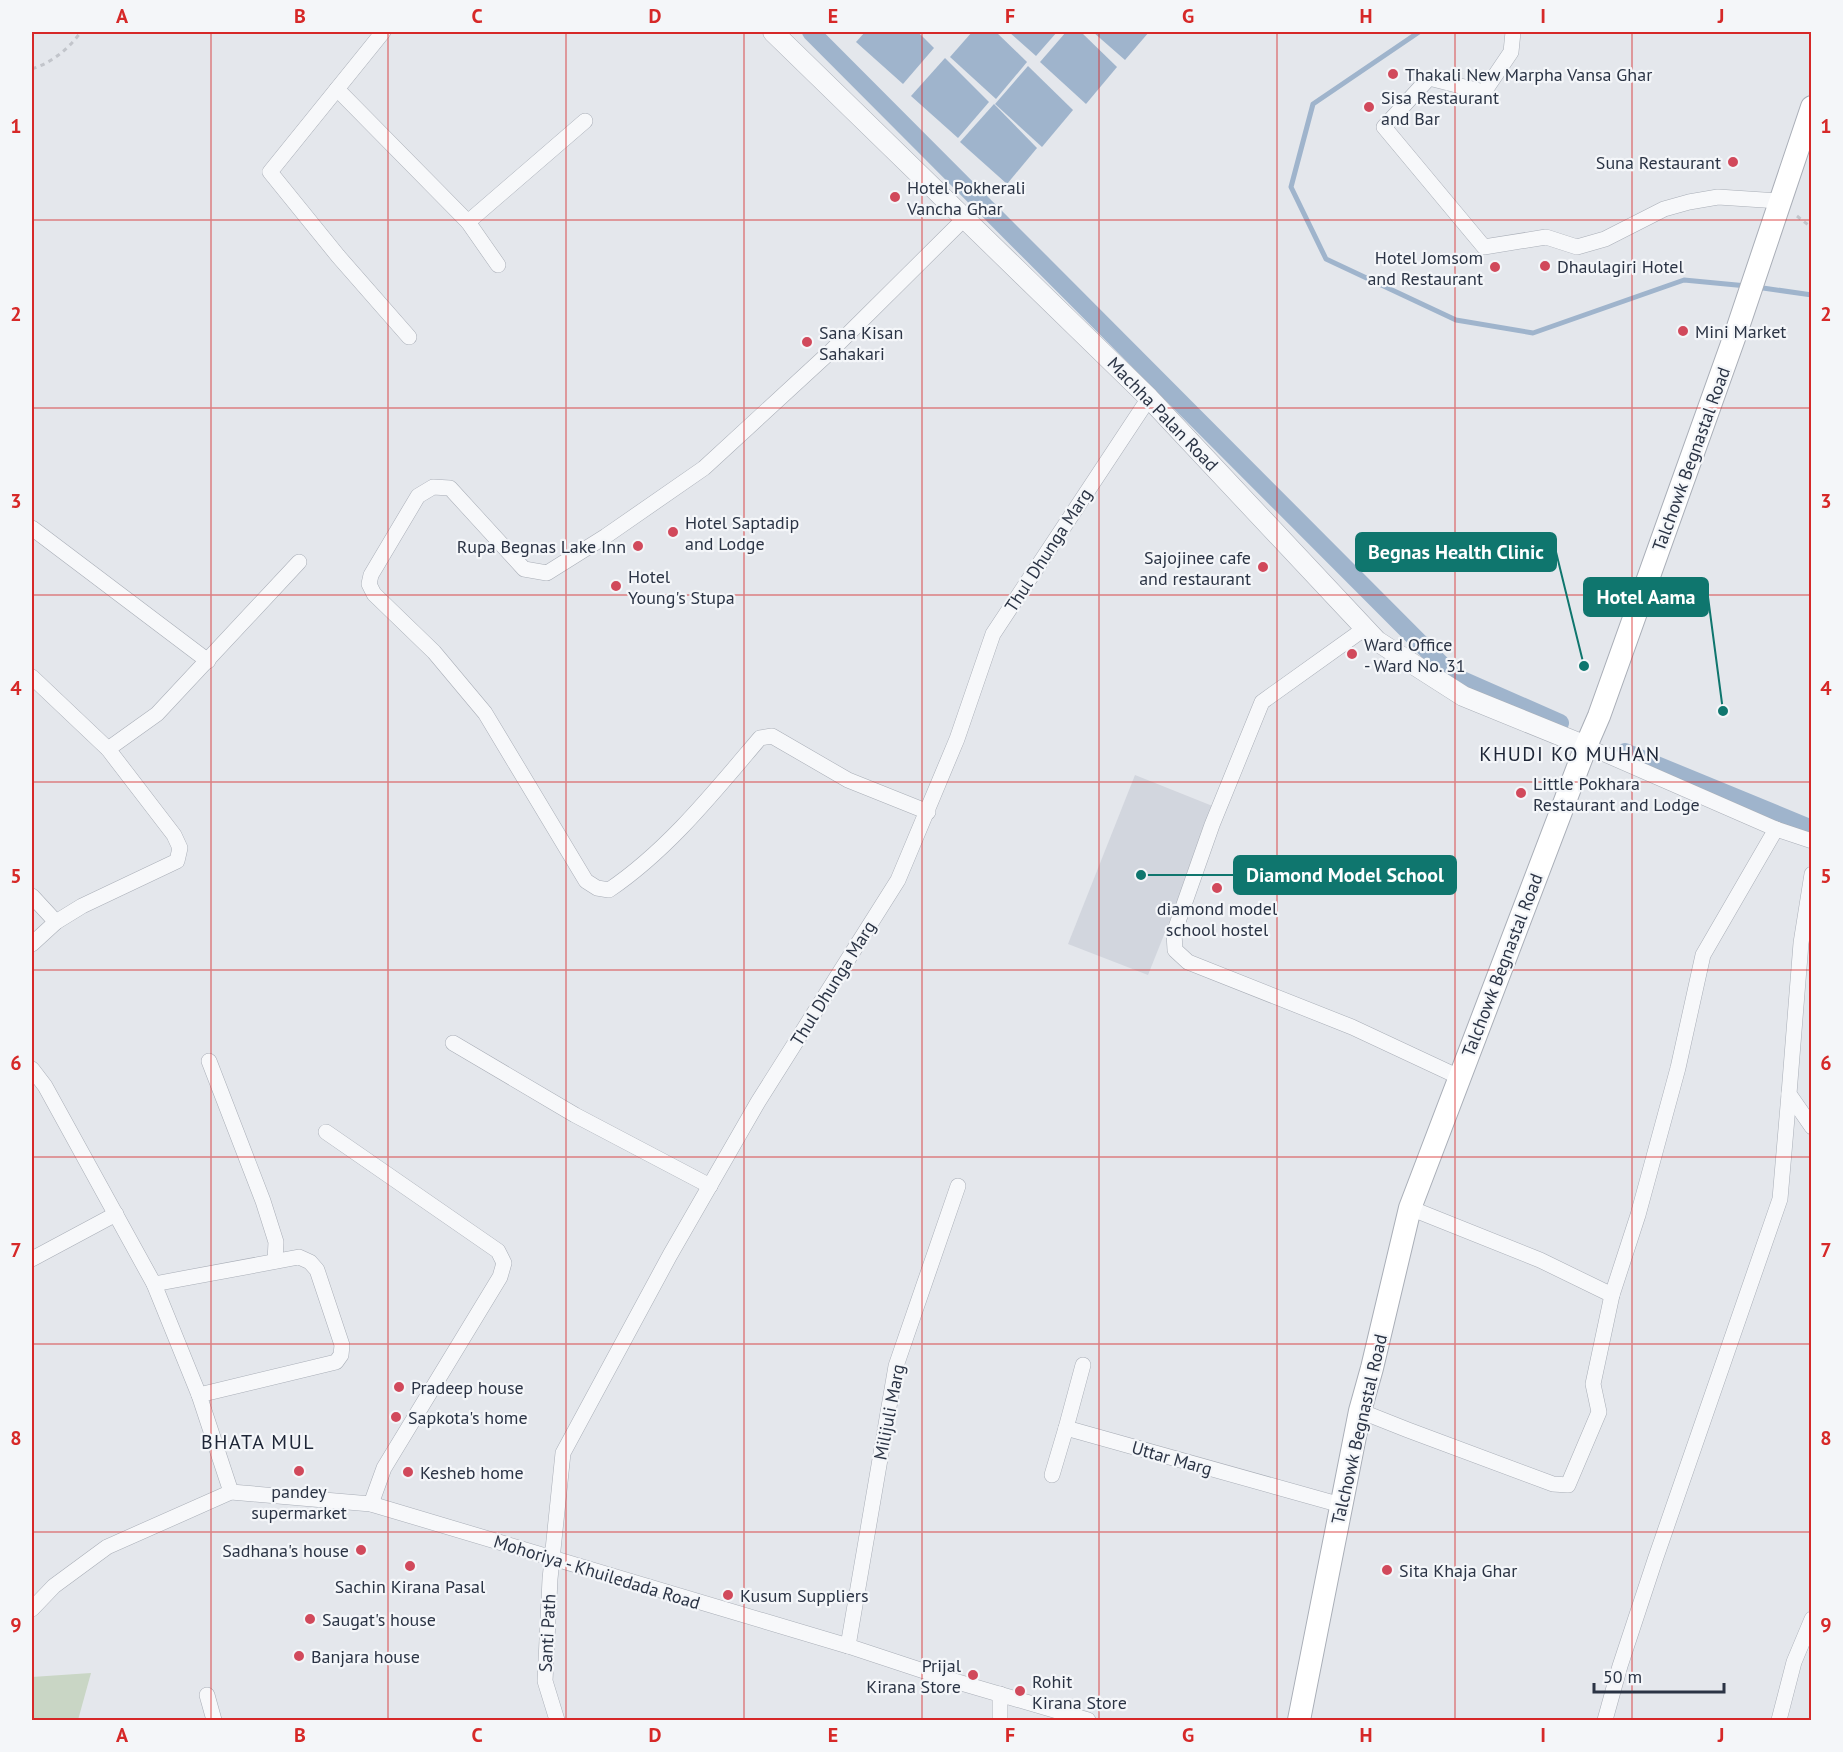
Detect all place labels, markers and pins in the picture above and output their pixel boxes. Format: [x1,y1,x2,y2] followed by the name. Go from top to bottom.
[1405,63,1652,86] place label: Thakali New Marpha Vansa Ghar
[1386,67,1400,81] marker: Thakali New Marpha Vansa Ghar
[1381,86,1499,130] place label: Sisa Restaurant and Bar
[1362,100,1376,114] marker: Sisa Restaurant and Bar
[1596,151,1721,174] place label: Suna Restaurant
[1726,155,1740,169] marker: Suna Restaurant
[906,176,1026,220] place label: Hotel Pokherali Vancha Ghar
[888,190,902,204] marker: Hotel Pokherali Vancha Ghar
[1367,246,1483,290] place label: Hotel Jomsom and Restaurant
[1557,255,1684,278] place label: Dhaulagiri Hotel
[1538,259,1552,273] marker: Dhaulagiri Hotel
[1488,260,1502,274] marker: Hotel Jomsom and Restaurant
[1695,320,1786,343] place label: Mini Market
[819,321,903,365] place label: Sana Kisan Sahakari
[1676,324,1690,338] marker: Mini Market
[800,335,814,349] marker: Sana Kisan Sahakari
[685,511,799,555] place label: Hotel Saptadip and Lodge
[666,525,680,539] marker: Hotel Saptadip and Lodge
[1356,533,1556,571] callout: Begnas Health Clinic
[457,535,626,558] place label: Rupa Begnas Lake Inn
[631,539,645,553] marker: Rupa Begnas Lake Inn
[1139,546,1251,590] place label: Sajojinee cafe and restaurant
[1256,560,1270,574] marker: Sajojinee cafe and restaurant
[628,565,735,609] place label: Hotel Young's Stupa
[1584,578,1708,616] callout: Hotel Aama
[609,579,623,593] marker: Hotel Young's Stupa
[1364,633,1466,677] place label: Ward Office - Ward No. 31
[1345,647,1359,661] marker: Ward Office - Ward No. 31
[1533,772,1700,816] place label: Little Pokhara Restaurant and Lodge
[1514,786,1528,800] marker: Little Pokhara Restaurant and Lodge
[1234,856,1456,894] callout: Diamond Model School
[1210,881,1224,895] marker: diamond model school hostel
[1157,897,1278,941] place label: diamond model school hostel
[411,1376,524,1399] place label: Pradeep house
[392,1380,406,1394] marker: Pradeep house
[408,1406,528,1429] place label: Sapkota's home
[389,1410,403,1424] marker: Sapkota's home
[420,1461,524,1484] place label: Kesheb home
[292,1464,306,1478] marker: pandey supermarket
[401,1465,415,1479] marker: Kesheb home
[251,1480,347,1524] place label: pandey supermarket
[222,1539,349,1562] place label: Sadhana's house
[354,1543,368,1557] marker: Sadhana's house
[403,1559,417,1573] marker: Sachin Kirana Pasal
[1399,1559,1517,1582] place label: Sita Khaja Ghar
[1380,1563,1394,1577] marker: Sita Khaja Ghar
[335,1575,486,1598] place label: Sachin Kirana Pasal
[740,1584,869,1607] place label: Kusum Suppliers
[721,1588,735,1602] marker: Kusum Suppliers
[322,1608,436,1631] place label: Saugat's house
[303,1612,317,1626] marker: Saugat's house
[311,1645,420,1668] place label: Banjara house
[292,1649,306,1663] marker: Banjara house
[866,1654,962,1698] place label: Prijal Kirana Store
[966,1668,980,1682] marker: Prijal Kirana Store
[1032,1670,1127,1714] place label: Rohit Kirana Store
[1013,1684,1027,1698] marker: Rohit Kirana Store

